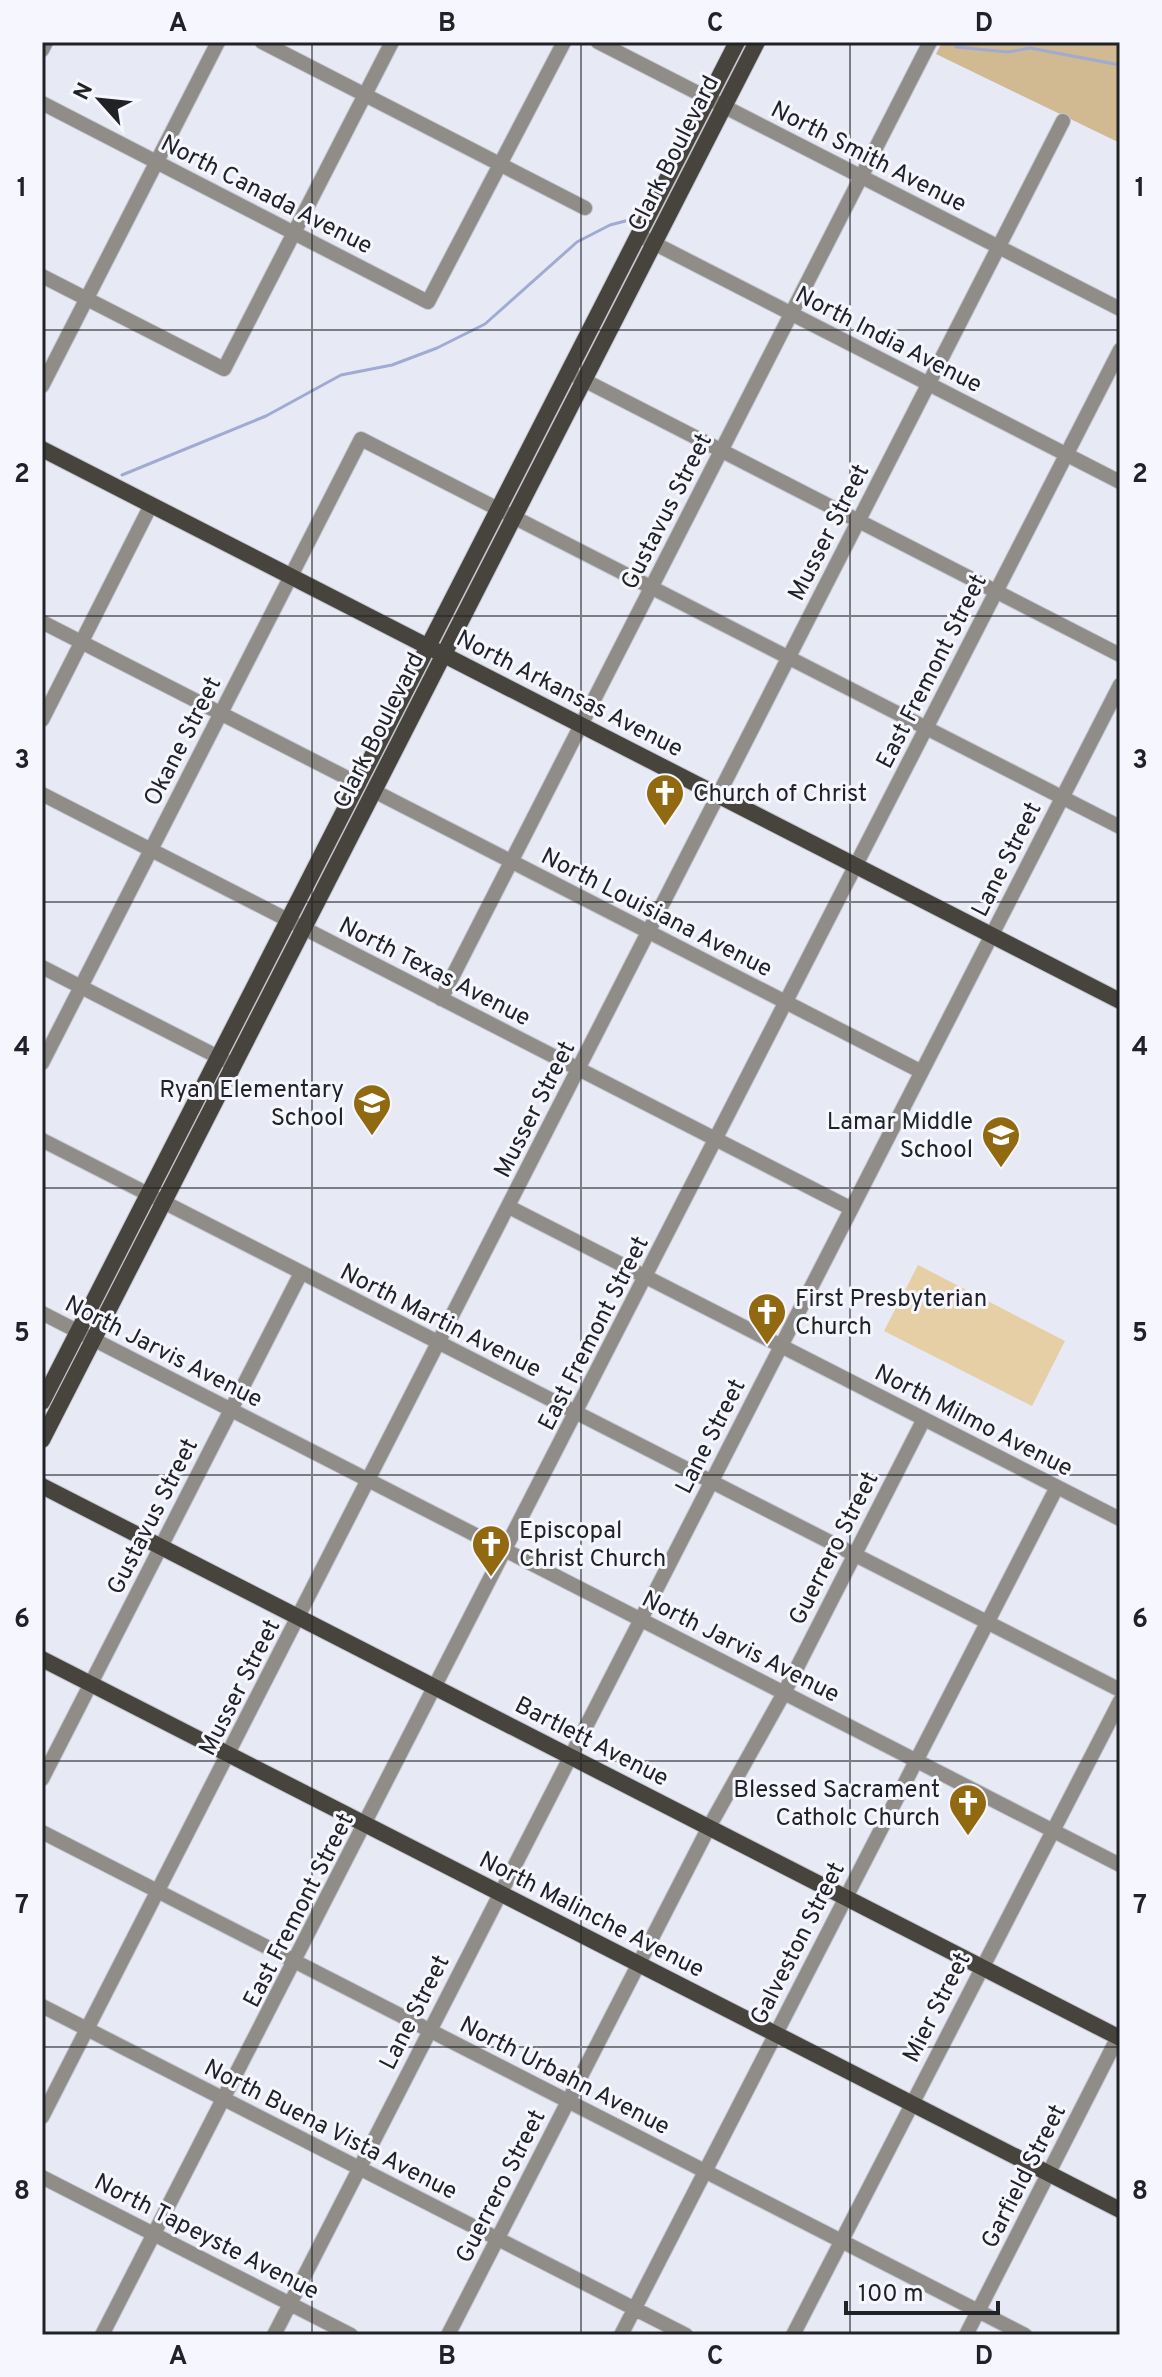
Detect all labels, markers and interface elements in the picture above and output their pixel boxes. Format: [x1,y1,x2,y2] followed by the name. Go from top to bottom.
[169,8,187,41] text: A
[438,8,456,41] text: B
[707,8,723,41] text: C
[975,8,993,41] text: D
[60,60,140,140] north arrow
[623,71,727,237] street label: Clark Boulevard
[69,79,100,105] text: N
[765,95,971,220] street label: North Smith Avenue
[155,129,377,262] street label: North Canada Avenue
[17,173,27,206] text: 1
[1135,173,1145,206] text: 1
[790,281,986,401] street label: North India Avenue
[616,429,720,595] street label: Gustavus Street
[14,459,30,492] text: 2
[1132,459,1148,492] text: 2
[783,460,877,606] street label: Musser Street
[871,570,995,774] street label: East Fremont Street
[451,625,688,765] street label: North Arkansas Avenue
[328,648,432,814] street label: Clark Boulevard
[138,672,229,812] street label: Okane Street
[14,745,30,778] text: 3
[1132,745,1148,778] text: 3
[644,772,686,827] church icon: Church of Christ
[693,780,867,810] place label: Church of Christ
[966,797,1049,922] street label: Lane Street
[535,842,777,985] street label: North Louisiana Avenue
[333,911,535,1034] street label: North Texas Avenue
[14,1032,30,1065] text: 4
[1132,1032,1148,1065] text: 4
[489,1037,583,1183] street label: Musser Street
[159,1076,344,1134] place label: Ryan Elementary School
[351,1082,393,1137] school or university icon: Ryan Elementary School
[827,1108,973,1166] place label: Lamar Middle School
[980,1114,1022,1169] school or university icon: Lamar Middle School
[533,1232,657,1436] street label: East Fremont Street
[334,1258,546,1386] street label: North Martin Avenue
[795,1285,987,1343] place label: First Presbyterian Church
[59,1290,267,1416] street label: North Jarvis Avenue
[746,1291,788,1346] church icon: First Presbyterian Church
[14,1318,30,1351] text: 5
[1132,1318,1148,1351] text: 5
[869,1359,1077,1485] street label: North Milmo Avenue
[670,1374,753,1499] street label: Lane Street
[102,1434,206,1600] street label: Gustavus Street
[783,1467,886,1631] street label: Guerrero Street
[519,1517,666,1575] place label: Episcopal Christ Church
[470,1523,512,1578] church icon: Episcopal Christ Church
[636,1585,844,1711] street label: North Jarvis Avenue
[14,1604,30,1637] text: 6
[1132,1604,1148,1637] text: 6
[194,1615,288,1761] street label: Musser Street
[509,1691,673,1794] street label: Bartlett Avenue
[733,1776,940,1834] place label: Blessed Sacrament Catholc Church
[947,1782,989,1837] church icon: Blessed Sacrament Catholc Church
[238,1809,362,2013] street label: East Fremont Street
[473,1846,709,1986] street label: North Malinche Avenue
[745,1858,853,2030] street label: Galveston Street
[15,1890,29,1923] text: 7
[1133,1890,1147,1923] text: 7
[897,1948,978,2068] street label: Mier Street
[374,1950,457,2075] street label: Lane Street
[454,2011,674,2143] street label: North Urbahn Avenue
[198,2054,462,2208] street label: North Buena Vista Avenue
[976,2100,1074,2254] street label: Garfield Street
[450,2105,553,2269] street label: Guerrero Street
[89,2168,324,2308] street label: North Tapeyste Avenue
[14,2176,30,2209] text: 8
[1132,2176,1148,2209] text: 8
[846,2265,998,2315] scale bar
[858,2280,924,2310] text: 100 m
[169,2341,187,2374] text: A
[438,2341,456,2374] text: B
[707,2341,723,2374] text: C
[975,2341,993,2374] text: D

